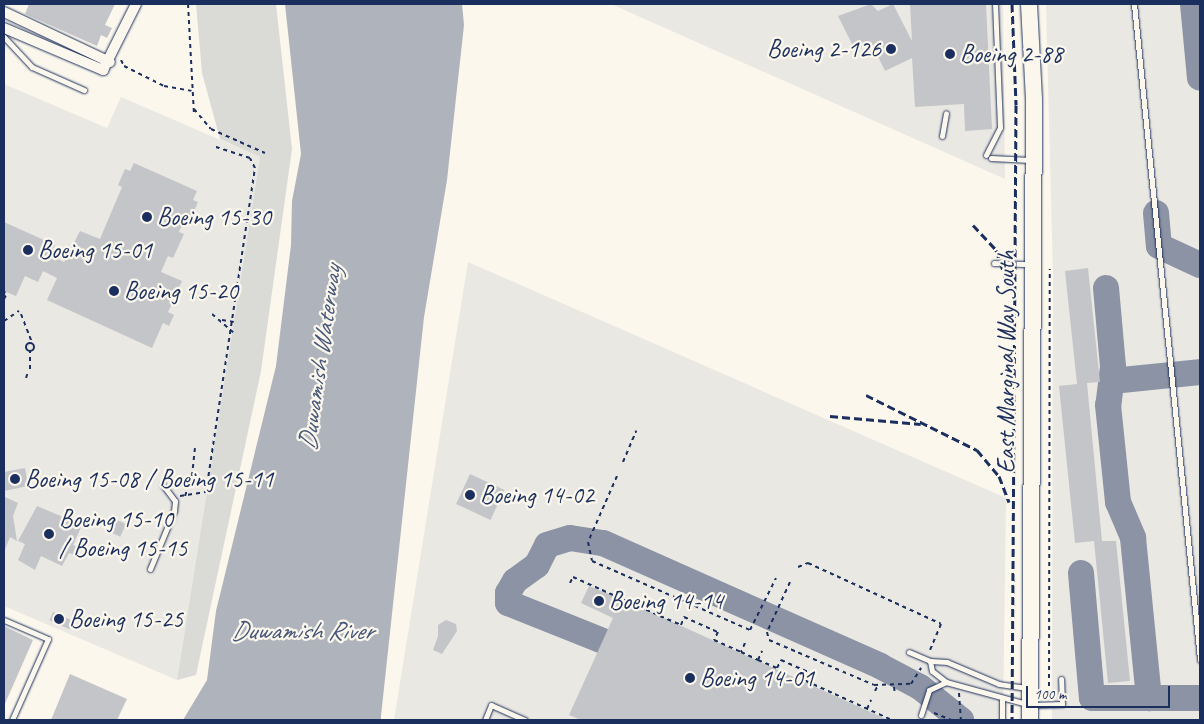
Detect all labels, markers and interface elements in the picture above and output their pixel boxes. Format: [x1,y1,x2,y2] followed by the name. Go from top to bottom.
[767,34,881,64] place label: Boeing 2-126
[960,39,1063,69] place label: Boeing 2-88
[885,43,897,55] marker: Boeing 2-126
[944,48,956,60] marker: Boeing 2-88
[157,202,271,232] place label: Boeing 15-30
[141,211,153,223] marker: Boeing 15-30
[38,235,152,265] place label: Boeing 15-01
[22,244,34,256] marker: Boeing 15-01
[991,251,1021,473] street label: East Marginal Way South
[292,264,348,452] water label: Duwamish Waterway
[124,276,238,306] place label: Boeing 15-20
[108,285,120,297] marker: Boeing 15-20
[25,464,273,494] place label: Boeing 15-08 / Boeing 15-11
[9,473,21,485] marker: Boeing 15-08 / Boeing 15-11
[480,480,594,510] place label: Boeing 14-02
[464,489,476,501] marker: Boeing 14-02
[59,505,187,564] place label: Boeing 15-10 / Boeing 15-15
[43,528,55,540] marker: Boeing 15-10 / Boeing 15-15
[609,586,723,616] place label: Boeing 14-14
[593,595,605,607] marker: Boeing 14-14
[69,604,183,634] place label: Boeing 15-25
[53,613,65,625] marker: Boeing 15-25
[231,615,373,647] water label: Duwamish River
[700,663,814,693] place label: Boeing 14-01
[684,672,696,684] marker: Boeing 14-01
[1029,676,1173,708] scale bar
[1034,685,1066,704] text: 100 m

